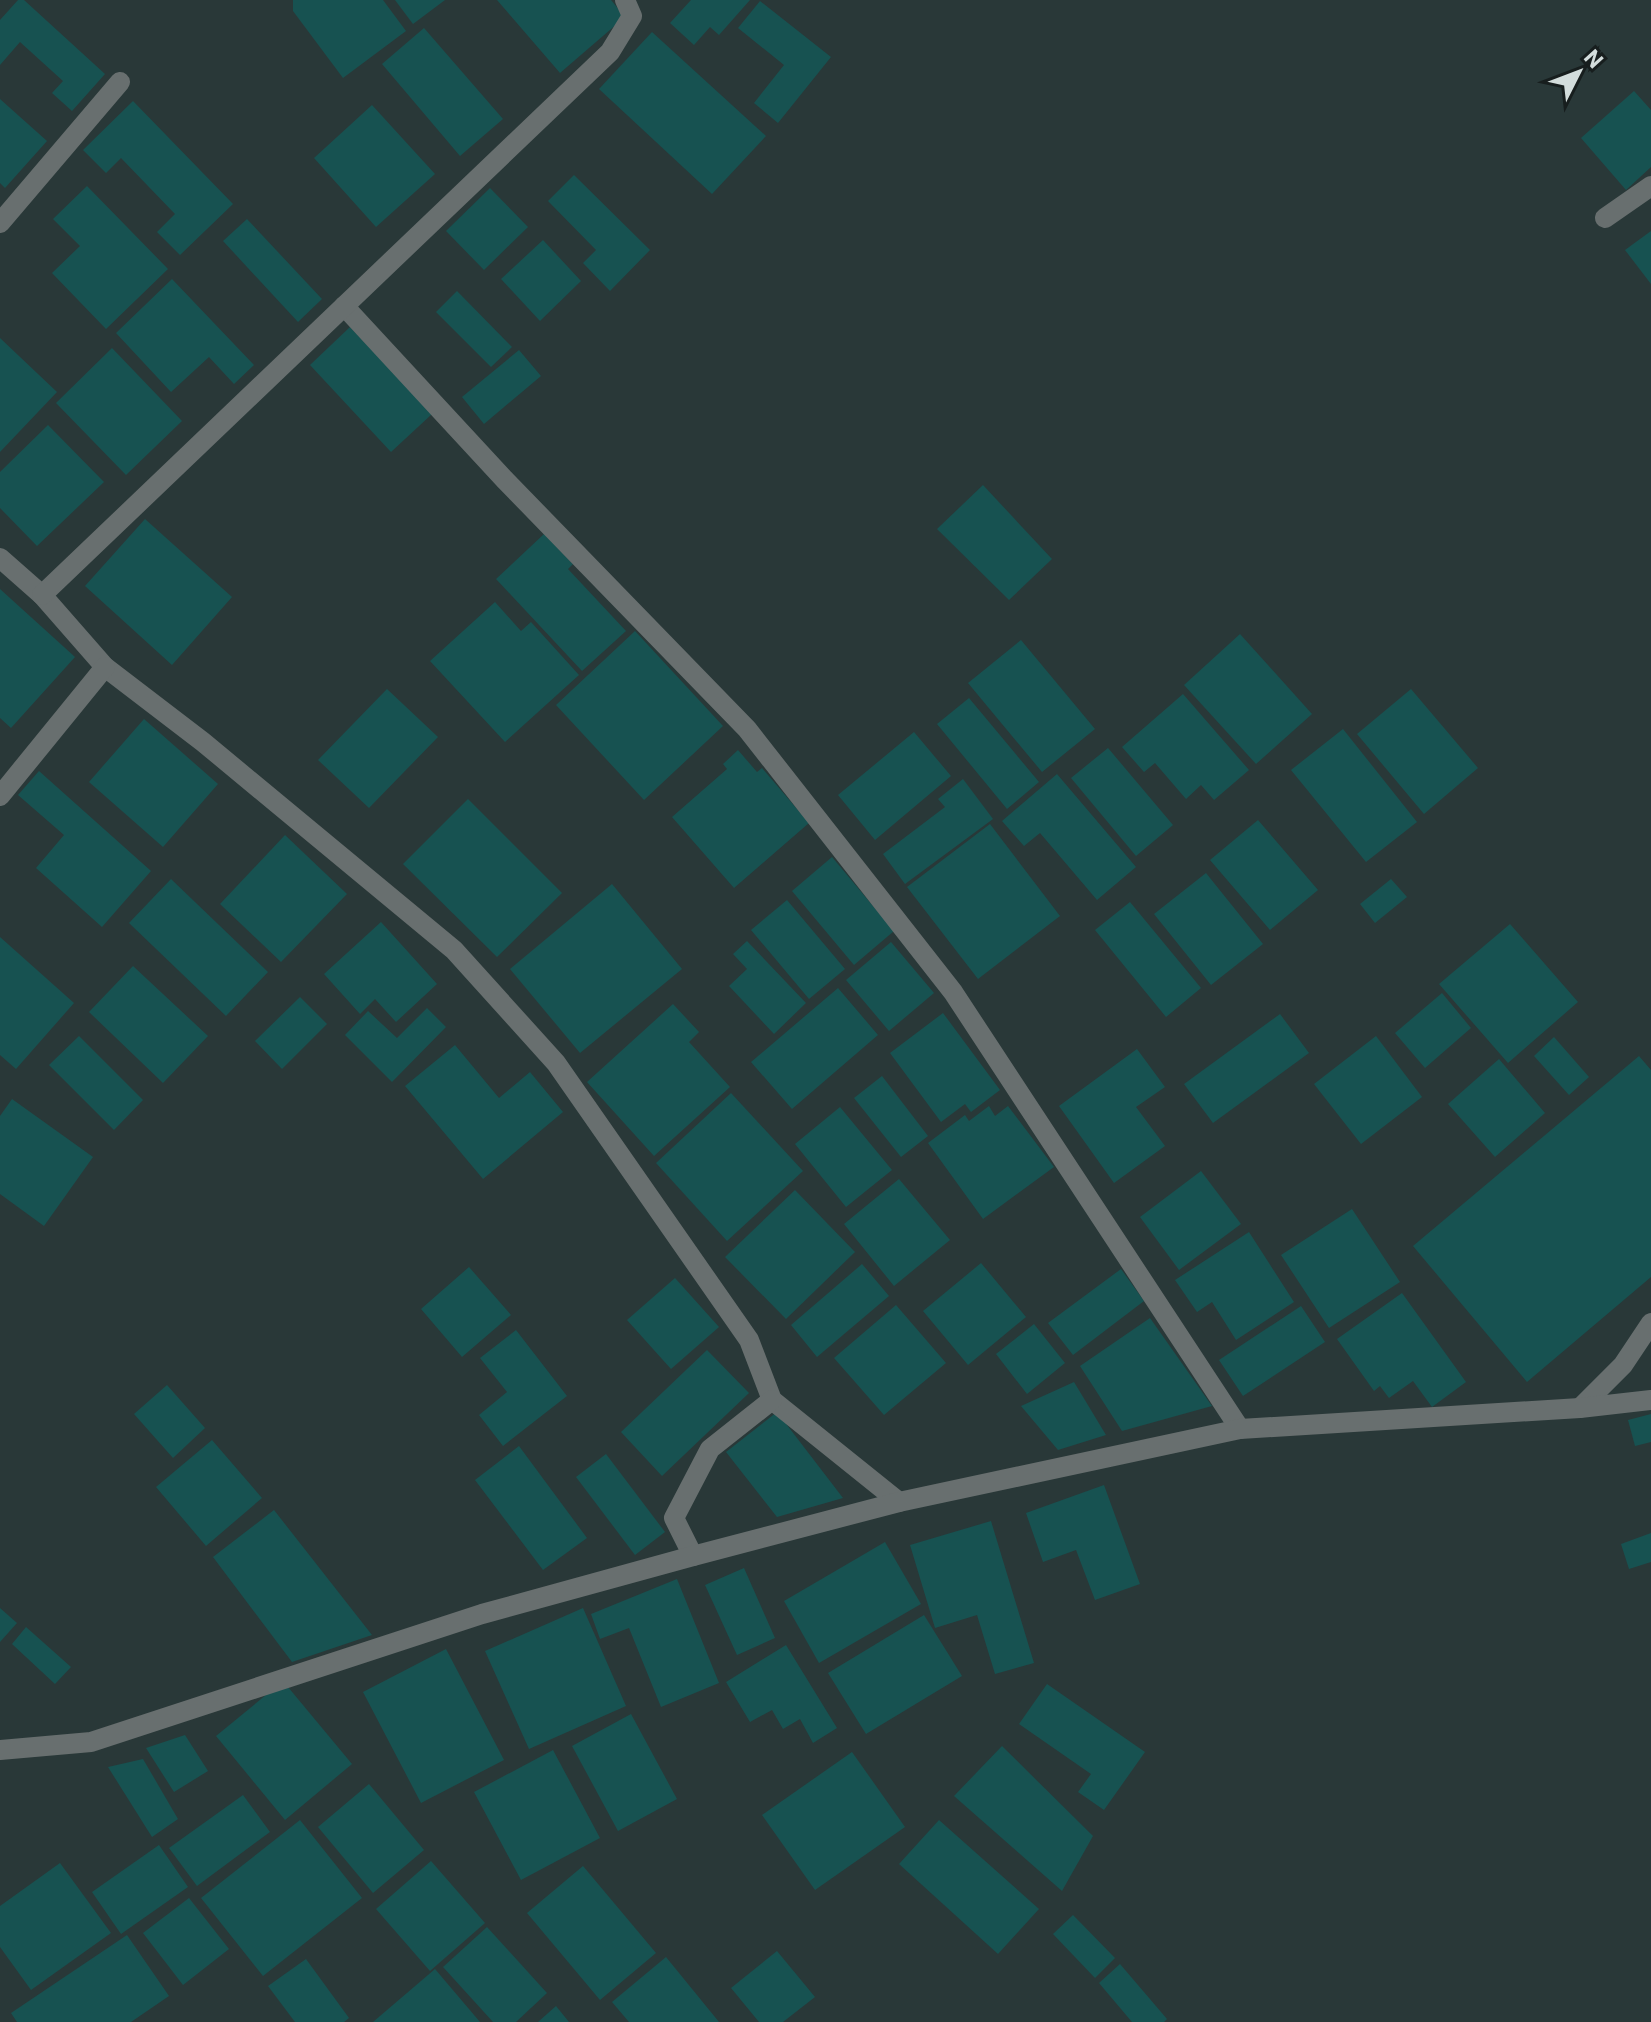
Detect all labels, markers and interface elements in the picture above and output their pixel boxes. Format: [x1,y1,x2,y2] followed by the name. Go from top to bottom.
[1539,32,1619,112] north arrow
[1579,45,1608,73] text: N

